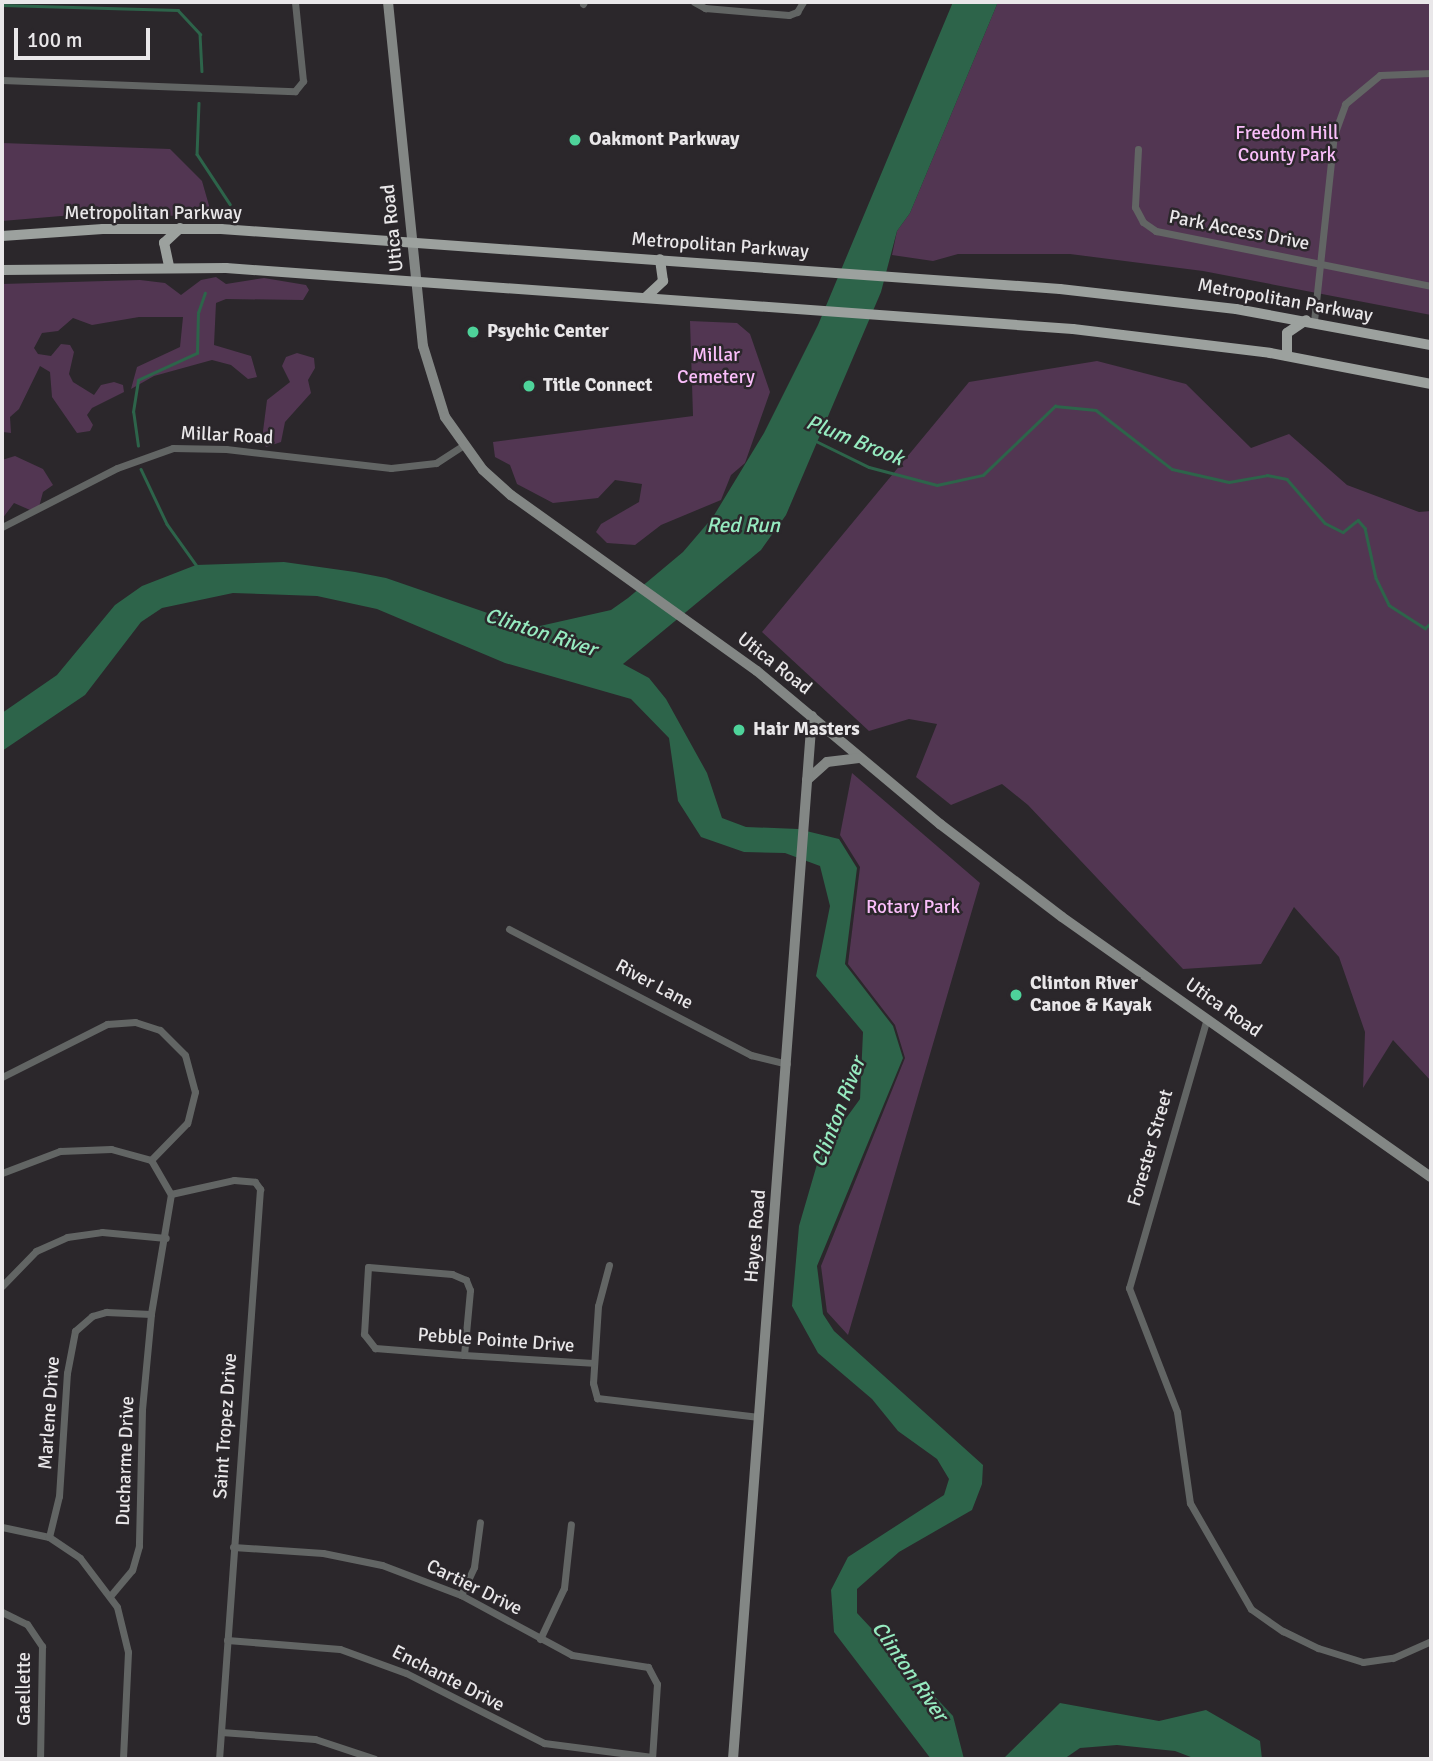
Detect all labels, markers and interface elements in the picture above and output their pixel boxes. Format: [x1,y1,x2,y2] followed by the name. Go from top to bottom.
[18,14,154,58] scale bar
[27,27,82,53] text: 100 m
[1235,123,1339,167] park label: Freedom Hill County Park
[589,129,739,151] place label: Oakmont Parkway
[567,132,583,148] marker: Oakmont Parkway
[377,183,409,273] street label: Utica Road
[64,203,242,225] street label: Metropolitan Parkway
[1167,206,1311,256] street label: Park Access Drive
[631,228,809,264] street label: Metropolitan Parkway
[1196,274,1374,328] street label: Metropolitan Parkway
[487,321,609,343] place label: Psychic Center
[465,324,481,340] marker: Psychic Center
[677,345,755,389] park label: Millar Cemetery
[543,375,652,397] place label: Title Connect
[521,378,537,394] marker: Title Connect
[803,409,907,471] water label: Plum Brook
[180,422,274,450] street label: Millar Road
[706,512,780,538] water label: Red Run
[482,602,600,662] water label: Clinton River
[732,628,816,700] street label: Utica Road
[753,719,860,741] place label: Hair Masters
[731,722,747,738] marker: Hair Masters
[866,897,960,919] park label: Rotary Park
[611,955,697,1015] street label: River Lane
[1030,973,1152,1017] place label: Clinton River Canoe & Kayak
[1180,973,1266,1043] street label: Utica Road
[1008,987,1024,1003] marker: Clinton River Canoe & Kayak
[806,1054,870,1170] water label: Clinton River
[1123,1087,1179,1209] street label: Forester Street
[741,1188,771,1284] street label: Hayes Road
[417,1324,575,1358] street label: Pebble Pointe Drive
[210,1352,242,1500] street label: Saint Tropez Drive
[35,1356,65,1470] street label: Marlene Drive
[112,1396,140,1526] street label: Ducharme Drive
[422,1555,526,1621] street label: Cartier Drive
[867,1616,953,1726] water label: Clinton River
[388,1641,508,1717] street label: Enchante Drive
[14,1652,36,1726] street label: Gaellette

